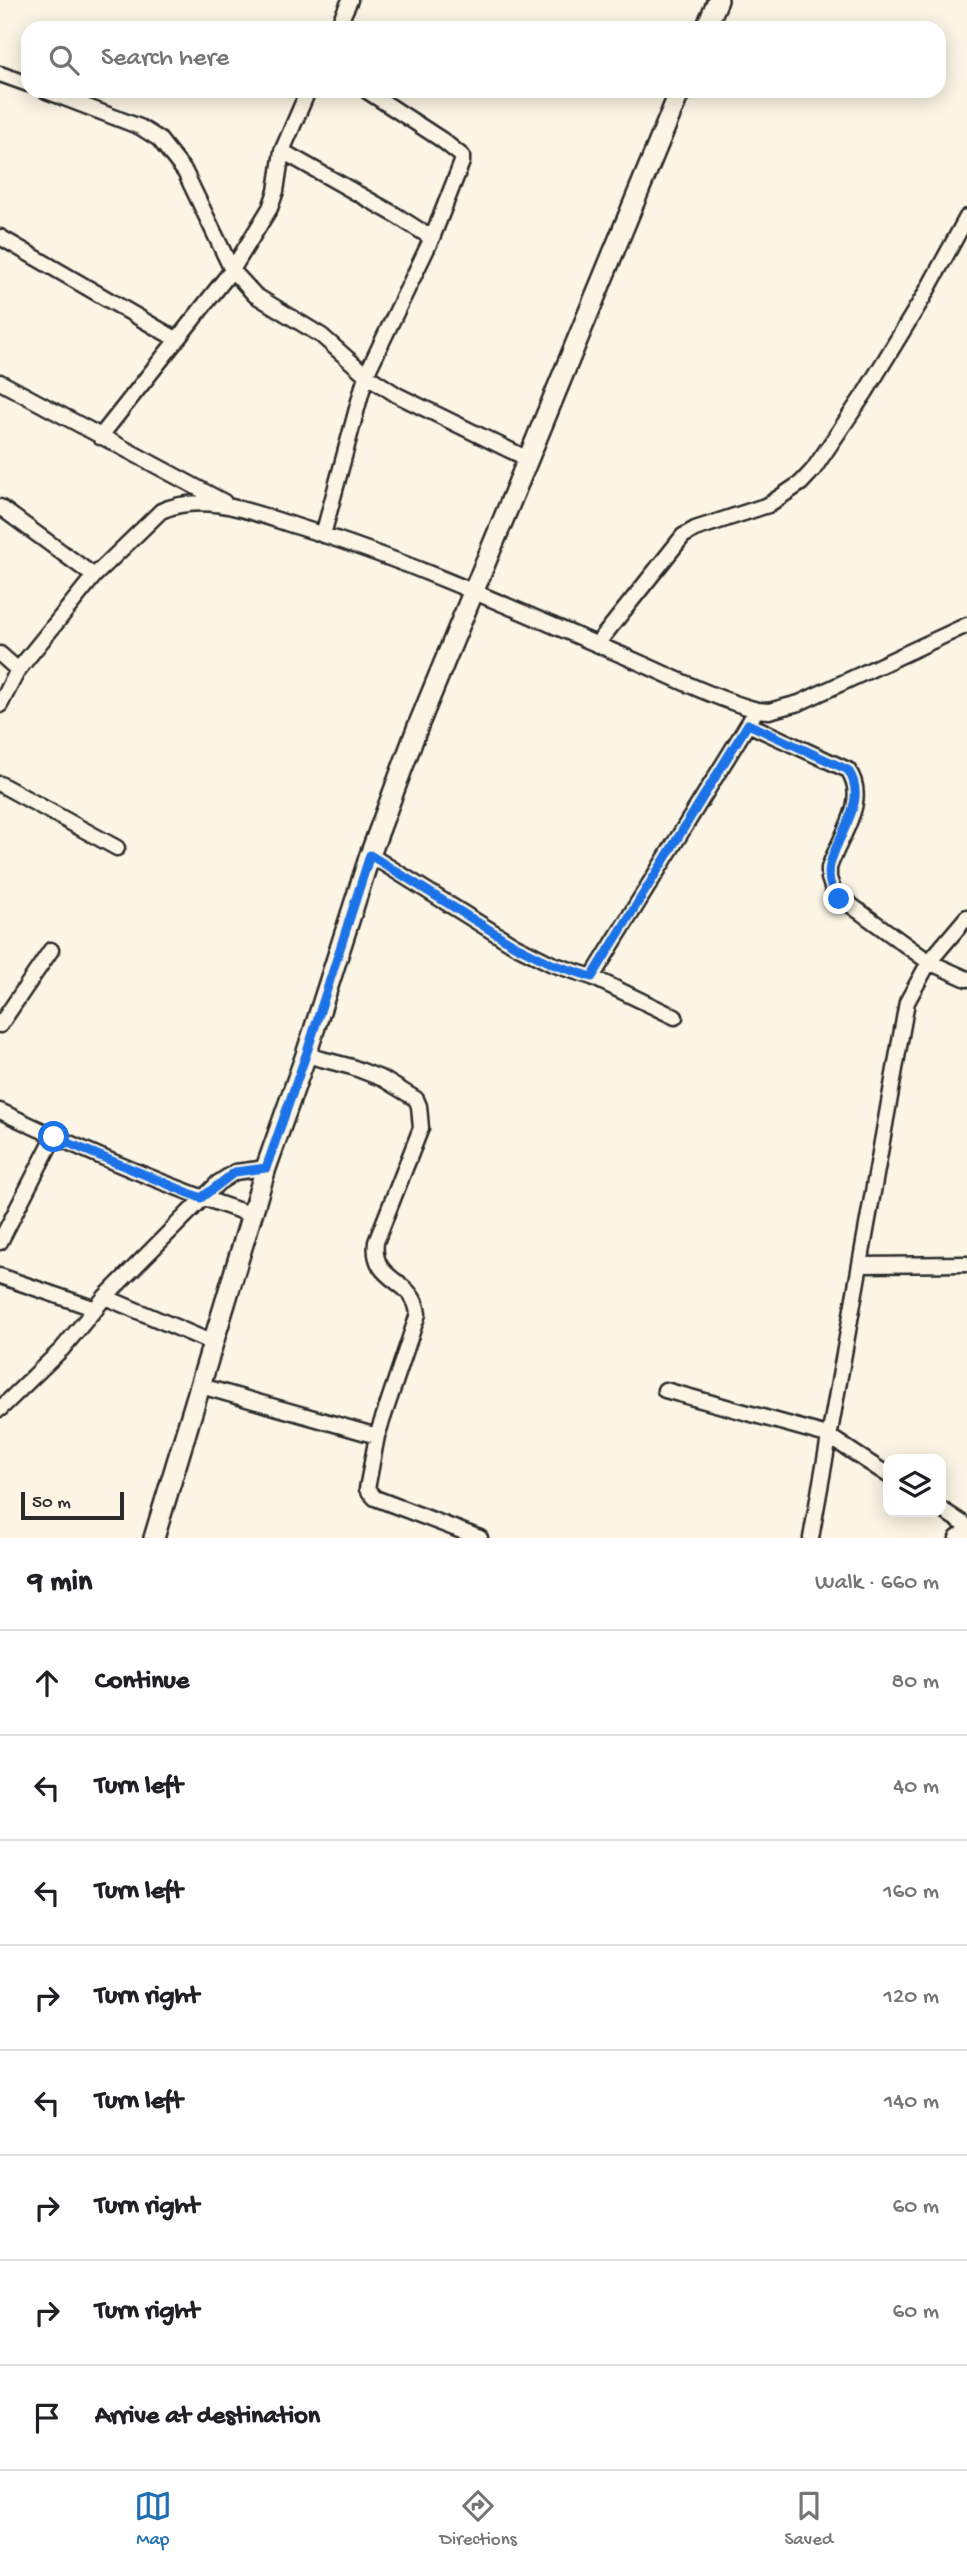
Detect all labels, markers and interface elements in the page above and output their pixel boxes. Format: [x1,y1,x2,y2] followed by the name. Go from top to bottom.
[21,21,946,98] search box
[45,41,83,79] icon: search
[101,44,229,75] text: Search here
[823,883,854,914] route end
[38,1121,69,1152] route start
[883,1454,946,1517] map controls
[883,1454,946,1517] button: layers
[21,1489,124,1521] scale bar
[32,1492,71,1515] text: 50 m
[28,1566,92,1601] text: 9 min
[815,1570,939,1597] text: Walk · 660 m
[28,1664,66,1702] icon: ahead
[95,1667,189,1698] text: Continue
[892,1669,939,1696] text: 80 m
[28,1769,66,1807] icon: left
[95,1772,183,1803] text: Turn left
[893,1774,939,1801] text: 40 m
[28,1874,66,1912] icon: left
[95,1877,183,1908] text: Turn left
[883,1879,939,1906] text: 160 m
[28,1979,66,2017] icon: right
[95,1982,199,2013] text: Turn right
[884,1984,939,2011] text: 120 m
[28,2084,66,2122] icon: left
[95,2087,183,2118] text: Turn left
[884,2089,939,2116] text: 140 m
[28,2189,66,2227] icon: right
[95,2192,199,2223] text: Turn right
[893,2194,939,2221] text: 60 m
[28,2294,66,2332] icon: right
[95,2297,199,2328] text: Turn right
[893,2299,939,2326] text: 60 m
[28,2399,66,2437] icon: arrive
[95,2402,320,2433] text: Arrive at destination
[134,2487,172,2552] tab: Map
[440,2487,517,2552] tab: Directions
[784,2487,833,2552] tab: Saved

